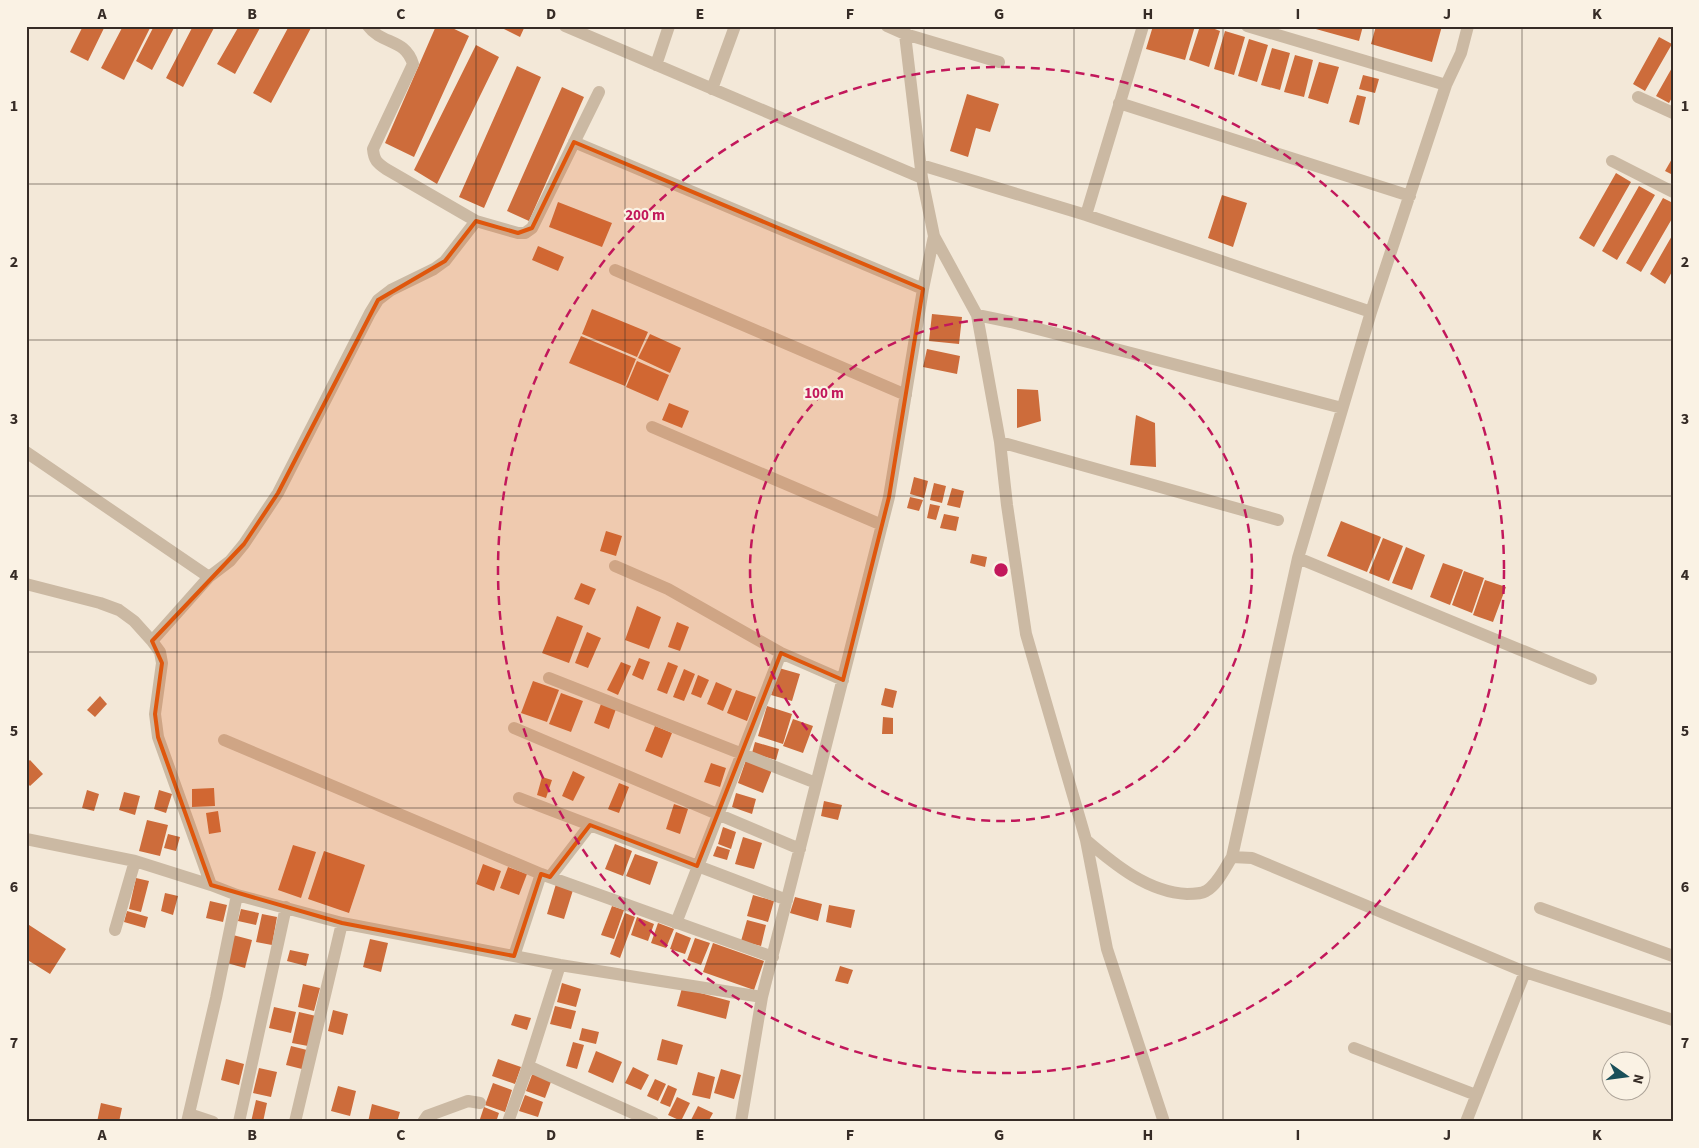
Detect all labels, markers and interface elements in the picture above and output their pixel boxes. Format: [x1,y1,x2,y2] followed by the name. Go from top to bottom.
[96,3,107,25] text: A
[247,3,257,25] text: B
[396,3,406,25] text: C
[546,3,556,25] text: D
[696,3,704,25] text: E
[846,3,854,25] text: F
[994,3,1004,25] text: G
[1143,3,1153,25] text: H
[1296,3,1300,25] text: I
[1443,3,1451,25] text: J
[1592,3,1602,25] text: K
[10,95,18,117] text: 1
[1681,95,1689,117] text: 1
[625,205,665,226] text: 200 m
[10,251,18,273] text: 2
[1681,251,1689,273] text: 2
[804,383,844,404] text: 100 m
[10,408,18,430] text: 3
[1681,408,1689,430] text: 3
[992,561,1010,579] centre of rings
[10,564,19,586] text: 4
[1681,564,1690,586] text: 4
[10,720,18,742] text: 5
[1681,720,1689,742] text: 5
[10,876,18,898] text: 6
[1681,876,1689,898] text: 6
[10,1032,18,1054] text: 7
[1681,1032,1689,1054] text: 7
[1602,1050,1652,1100] north arrow
[1627,1072,1648,1086] text: N
[96,1124,107,1146] text: A
[247,1124,257,1146] text: B
[396,1124,406,1146] text: C
[546,1124,556,1146] text: D
[696,1124,704,1146] text: E
[846,1124,854,1146] text: F
[994,1124,1004,1146] text: G
[1143,1124,1153,1146] text: H
[1296,1124,1300,1146] text: I
[1443,1124,1451,1146] text: J
[1592,1124,1602,1146] text: K

